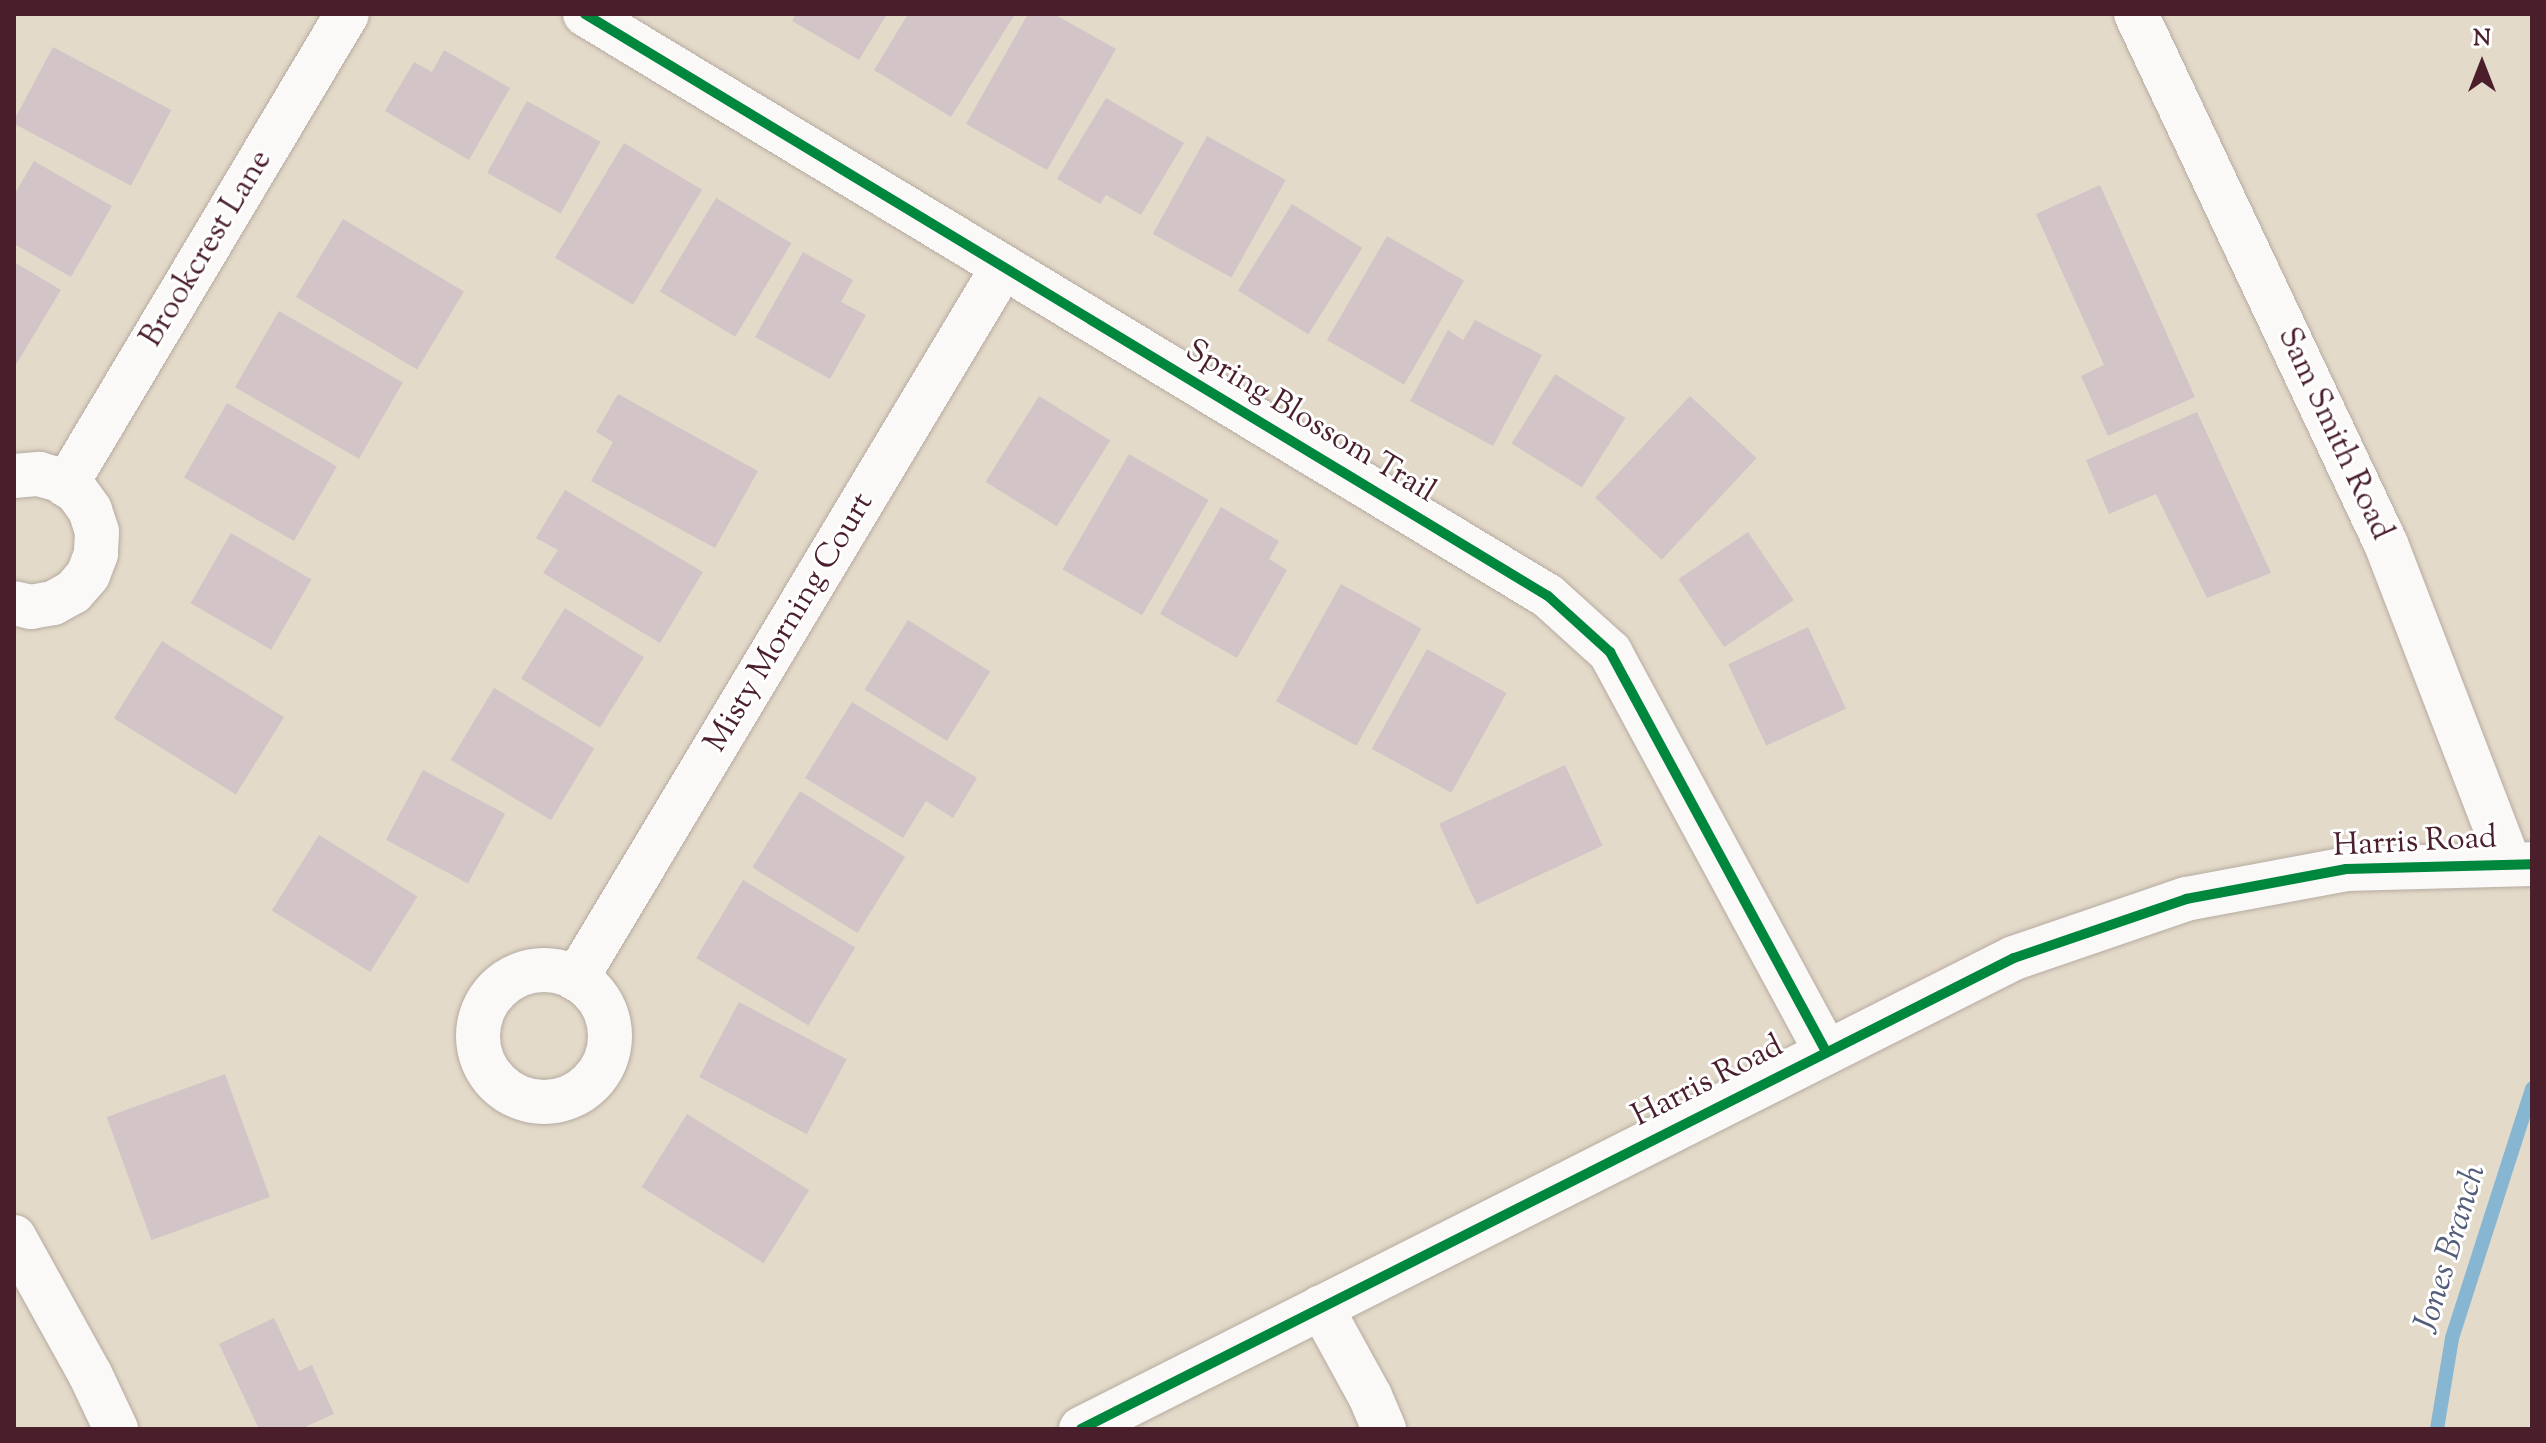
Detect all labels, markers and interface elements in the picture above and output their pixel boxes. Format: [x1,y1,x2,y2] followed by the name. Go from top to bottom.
[2442,24,2522,104] north arrow
[2473,24,2491,56] text: N
[133,143,281,355] street label: Brookcrest Lane
[2268,322,2400,546] street label: Sam Smith Road
[1178,332,1442,512] street label: Spring Blossom Trail
[697,486,883,760] street label: Misty Morning Court
[2332,820,2498,866] street label: Harris Road
[1626,1028,1790,1136] street label: Harris Road
[2406,1160,2496,1338] water label: Jones Branch

